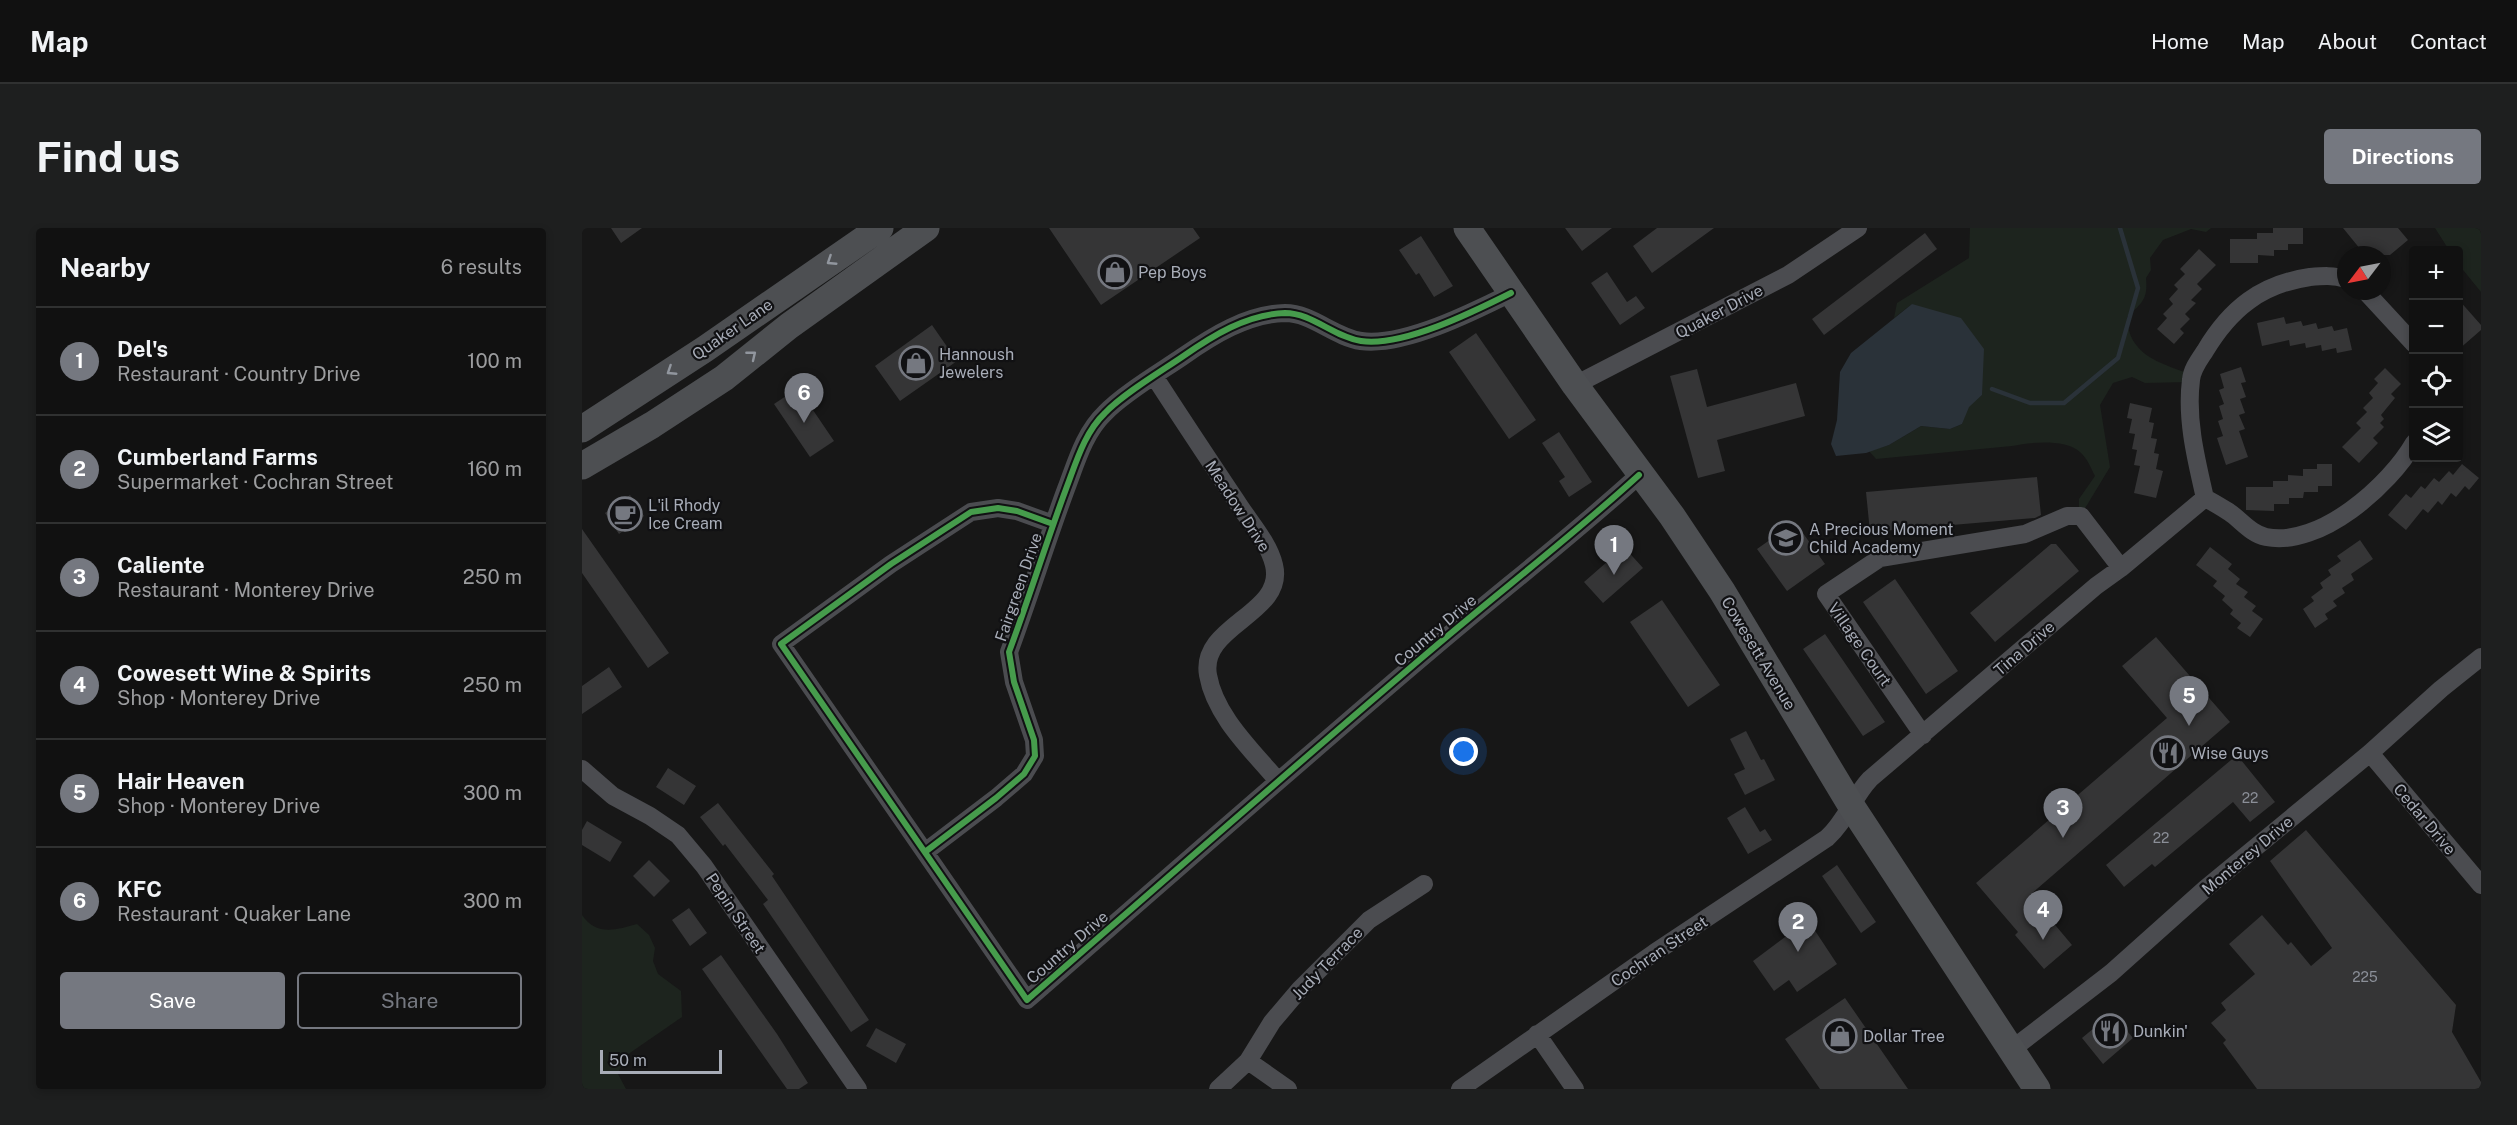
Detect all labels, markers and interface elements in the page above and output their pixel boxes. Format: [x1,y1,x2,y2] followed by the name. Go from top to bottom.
[30,25,89,58] text: Map
[2151,29,2209,54] text: Home
[2242,29,2285,54] text: Map
[2318,29,2377,54] text: About
[2410,29,2487,54] text: Contact
[2324,129,2481,184] button: Directions
[36,132,180,181] text: Find us
[2337,246,2391,300] north arrow
[2409,246,2463,462] map controls
[2409,246,2463,300] button: +
[60,252,150,283] text: Nearby
[827,253,838,264] one-way arrow
[1097,254,1133,290] shop icon: Pep Boys
[441,255,522,279] text: 6 results
[1138,263,1207,282] place label: Pep Boys
[1672,280,1766,342] street label: Quaker Drive
[688,295,776,364] street label: Quaker Lane
[2409,300,2463,354] button: −
[117,336,168,362] text: Del's
[898,345,934,381] shop icon: Hannoush Jewelers
[939,345,1014,382] place label: Hannoush Jewelers
[75,349,84,373] text: 1
[467,349,522,373] text: 100 m
[745,352,756,363] one-way arrow
[2409,354,2463,408] button: locate
[117,362,361,386] text: Restaurant · Country Drive
[667,364,678,375] one-way arrow
[784,374,824,423] pin: 6
[2409,408,2463,462] button: layers
[117,444,318,470] text: Cumberland Farms
[73,457,86,481] text: 2
[467,457,522,481] text: 160 m
[1201,457,1274,555] street label: Meadow Drive
[117,470,394,494] text: Supermarket · Cochran Street
[607,496,643,532] cafe icon: L'il Rhody Ice Cream
[648,496,723,533] place label: L'il Rhody Ice Cream
[1768,520,1804,556] school or university icon: A Precious Moment Child Academy
[1809,520,1954,557] place label: A Precious Moment Child Academy
[1594,526,1634,575] pin: 1
[991,530,1046,644] street label: Fairgreen Drive
[117,552,205,578] text: Caliente
[73,565,86,589] text: 3
[463,565,522,589] text: 250 m
[117,578,374,602] text: Restaurant · Monterey Drive
[1390,590,1480,670] street label: Country Drive
[1717,593,1800,713] street label: Cowesett Avenue
[1824,599,1895,690] street label: Village Court
[1990,617,2058,680] street label: Tina Drive
[117,660,371,686] text: Cowesett Wine & Spirits
[73,673,86,697] text: 4
[463,673,522,697] text: 250 m
[2170,676,2208,726] pin: 5
[117,686,320,710] text: Shop · Monterey Drive
[2150,735,2186,771] restaurant icon: Wise Guys
[1449,737,1478,766] your location
[2191,744,2269,763] place label: Wise Guys
[117,768,245,794] text: Hair Heaven
[2389,780,2460,859] street label: Cedar Drive
[73,781,86,805] text: 5
[463,781,522,805] text: 300 m
[2044,788,2082,838] pin: 3
[2242,790,2258,806] house number: 22
[117,794,320,818] text: Shop · Monterey Drive
[2198,812,2297,899] street label: Monterey Drive
[2153,830,2169,846] house number: 22
[702,870,769,957] street label: Pepin Street
[117,876,162,902] text: KFC
[73,889,86,913] text: 6
[463,889,522,913] text: 300 m
[2024,890,2062,940] pin: 4
[117,902,351,926] text: Restaurant · Quaker Lane
[1778,902,1818,952] pin: 2
[1023,907,1112,988] street label: Country Drive
[1607,912,1711,991] street label: Cochran Street
[1288,923,1367,1004] street label: Judy Terrace
[2352,969,2378,985] house number: 225
[60,972,285,1029] button: Save
[297,972,522,1029] button: Share
[2092,1013,2128,1049] restaurant icon: Dunkin'
[1822,1018,1858,1054] shop icon: Dollar Tree
[2133,1022,2188,1041] place label: Dunkin'
[1863,1027,1945,1046] place label: Dollar Tree
[600,1047,722,1074] scale bar
[609,1051,647,1070] text: 50 m

